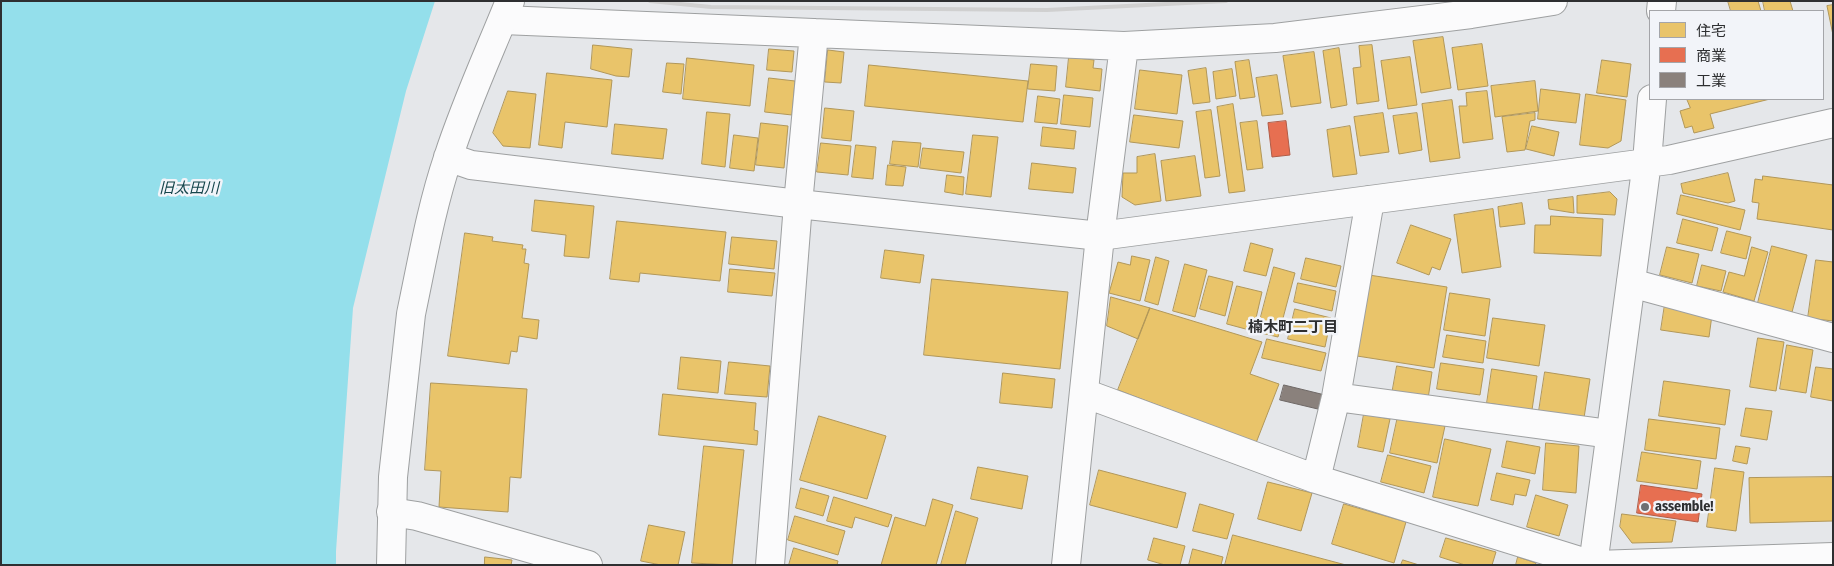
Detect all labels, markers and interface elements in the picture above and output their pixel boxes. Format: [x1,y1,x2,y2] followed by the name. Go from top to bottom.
[1649,10,1824,100] legend
[1696,22,1726,40] text: 住宅
[1696,47,1726,65] text: 商業
[1696,72,1726,90] text: 工業
[159,180,219,198] water label: 旧太田川
[1248,319,1338,337] district label: 楠木町二丁目
[1655,499,1714,515] place label: assemble!
[1639,501,1651,513] marker: assemble!

